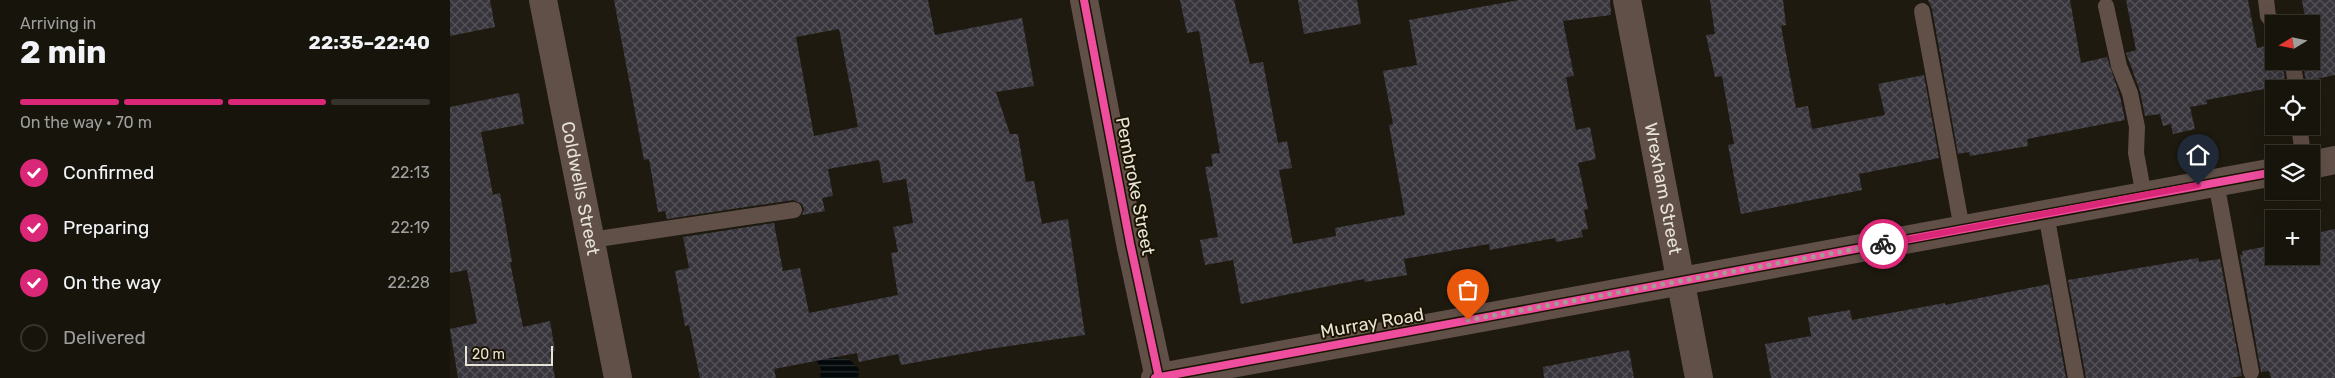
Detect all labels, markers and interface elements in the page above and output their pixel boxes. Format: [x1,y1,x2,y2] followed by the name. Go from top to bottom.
[20,14,96,33] text: Arriving in
[2265,15,2320,70] north arrow
[2265,15,2320,265] map controls
[309,31,430,54] text: 22:35–22:40
[20,33,107,71] text: 2 min
[2265,80,2320,135] button: locate
[20,113,152,132] text: On the way · 70 m
[1111,115,1159,257] street label: Pembroke Street
[556,119,604,257] street label: Coldwells Street
[1640,121,1686,256] street label: Wrexham Street
[2177,134,2219,185] pin
[2184,141,2212,169] icon: home
[2265,145,2320,200] button: layers
[20,159,48,187] icon: check
[63,161,154,184] text: Confirmed
[391,163,430,182] text: 22:13
[2265,210,2320,265] button: +
[20,214,48,242] icon: check
[63,216,149,239] text: Preparing
[391,218,430,237] text: 22:19
[1858,219,1908,269] courier
[1869,230,1897,258] icon: bike
[20,269,48,297] icon: check
[1447,269,1489,320] pin
[63,271,161,294] text: On the way
[388,273,430,292] text: 22:28
[1454,276,1482,304] icon: bag
[1318,303,1426,343] street label: Murray Road
[63,326,146,349] text: Delivered
[465,343,552,366] scale bar
[472,346,505,363] text: 20 m

